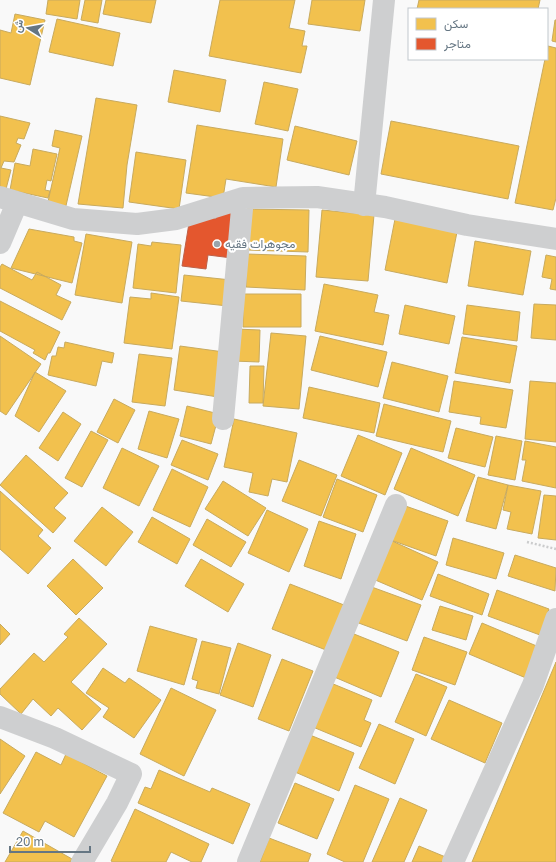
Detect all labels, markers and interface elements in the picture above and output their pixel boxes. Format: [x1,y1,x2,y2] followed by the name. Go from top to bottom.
[8,8,48,48] north arrow
[408,8,548,60] legend
[444,16,468,32] text: سكن
[10,18,26,34] text: ش
[443,36,471,52] text: متاجر
[225,236,295,252] place label: مجوهرات فقيه
[212,239,222,249] marker: مجوهرات فقيه
[10,828,90,854] scale bar
[16,834,44,849] text: 20 m

